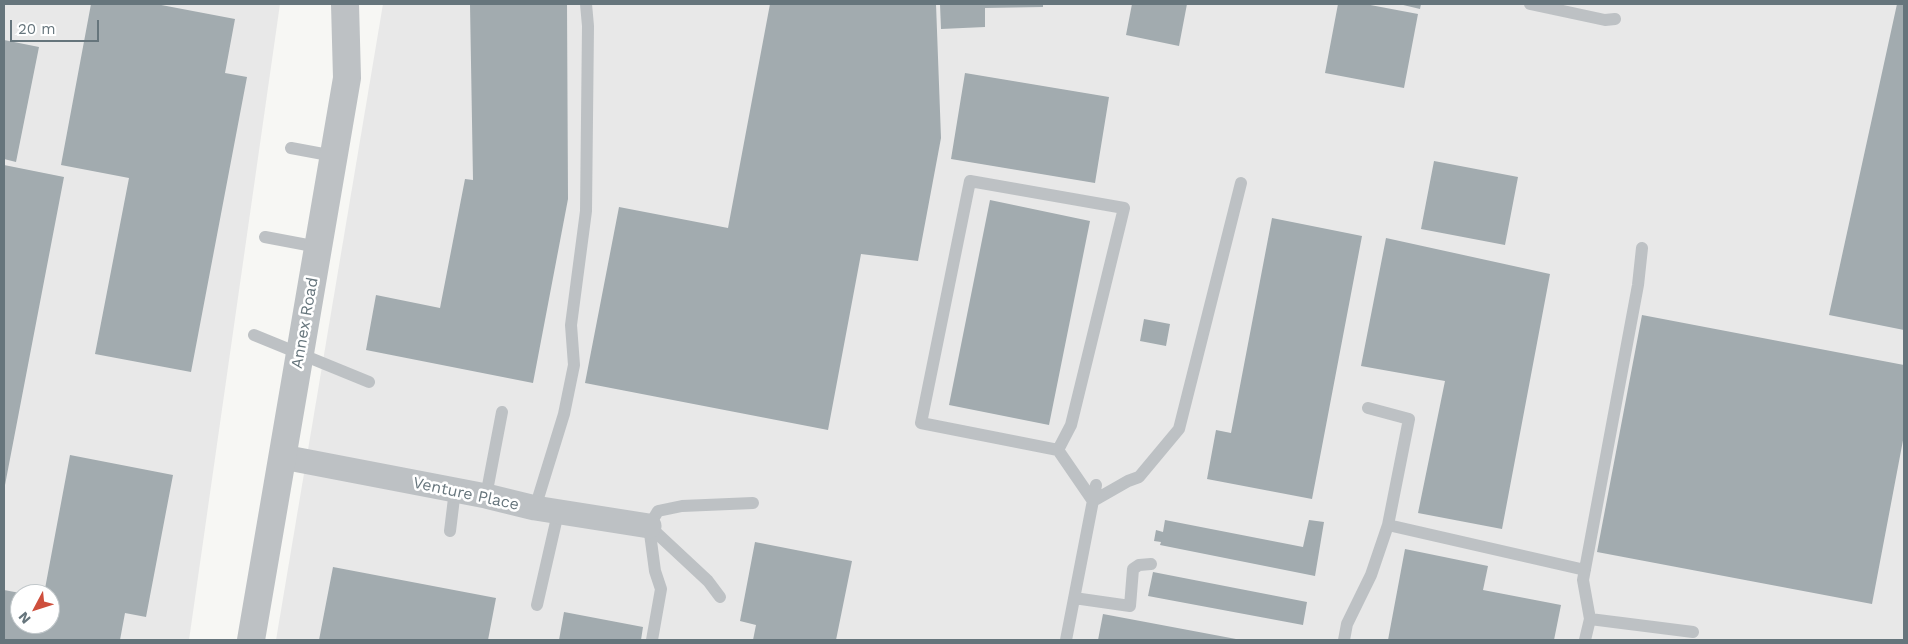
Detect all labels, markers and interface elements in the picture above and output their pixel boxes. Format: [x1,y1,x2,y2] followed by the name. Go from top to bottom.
[12,10,101,42] scale bar
[18,20,56,38] text: 20 m
[288,276,322,370] street label: Annex Road
[411,473,521,515] street label: Venture Place
[10,584,60,634] north arrow
[15,609,34,627] text: N

